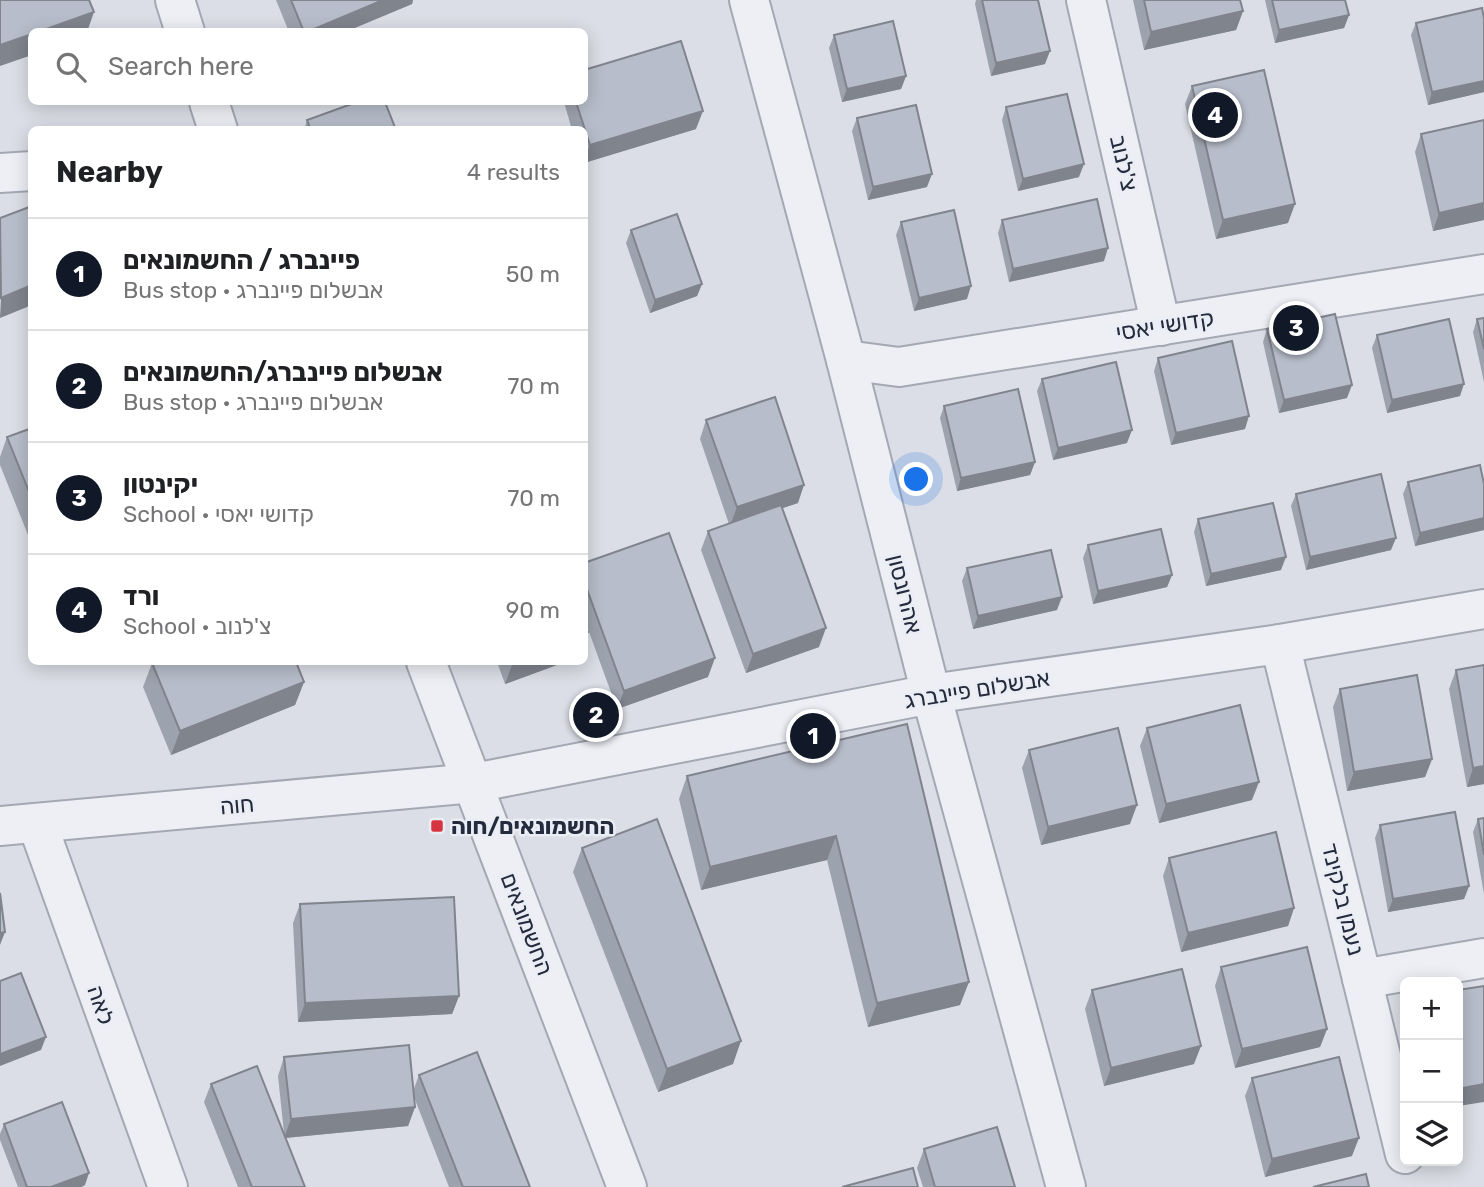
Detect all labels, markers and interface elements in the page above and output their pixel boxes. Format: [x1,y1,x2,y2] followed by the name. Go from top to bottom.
[28,28,588,105] search box
[52,48,90,86] icon: search
[108,51,254,82] text: Search here
[1192,89,1238,141] pin: 4
[1104,132,1144,194] street label: צ'לנוב
[56,154,163,190] text: Nearby
[467,158,560,186] text: 4 results
[123,245,360,276] text: פיינברג / החשמונאים
[73,260,85,288] text: 1
[506,260,560,288] text: 50 m
[123,276,383,304] text: Bus stop · אבשלום פיינברג
[1273,302,1319,354] pin: 3
[1114,303,1216,347] street label: קדושי יאסי
[123,357,443,388] text: אבשלום פיינברג/החשמונאים
[72,372,86,400] text: 2
[508,372,560,400] text: 70 m
[123,388,383,416] text: Bus stop · אבשלום פיינברג
[899,462,933,496] your location
[123,469,198,500] text: יקינטון
[71,484,87,512] text: 3
[508,484,560,512] text: 70 m
[123,500,314,528] text: School · קדושי יאסי
[882,551,928,637] street label: אהרונסון
[123,581,159,612] text: ורד
[71,596,87,624] text: 4
[506,596,560,624] text: 90 m
[123,612,271,640] text: School · צ'לנוב
[902,664,1052,714] street label: אבשלום פיינברג
[573,689,619,741] pin: 2
[790,710,836,762] pin: 1
[219,790,255,820] street label: חוה
[451,812,614,840] place label: החשמונאים/חוה
[429,818,445,834] marker: החשמונאים/חוה
[1316,840,1370,958] street label: נעמן בלקינד
[495,869,559,979] street label: החשמונאים
[1400,977,1463,1166] map controls
[1400,977,1463,1040] button: +
[81,982,121,1028] street label: לאה
[1400,1040,1463,1103] button: −
[1400,1103,1463,1166] button: layers

